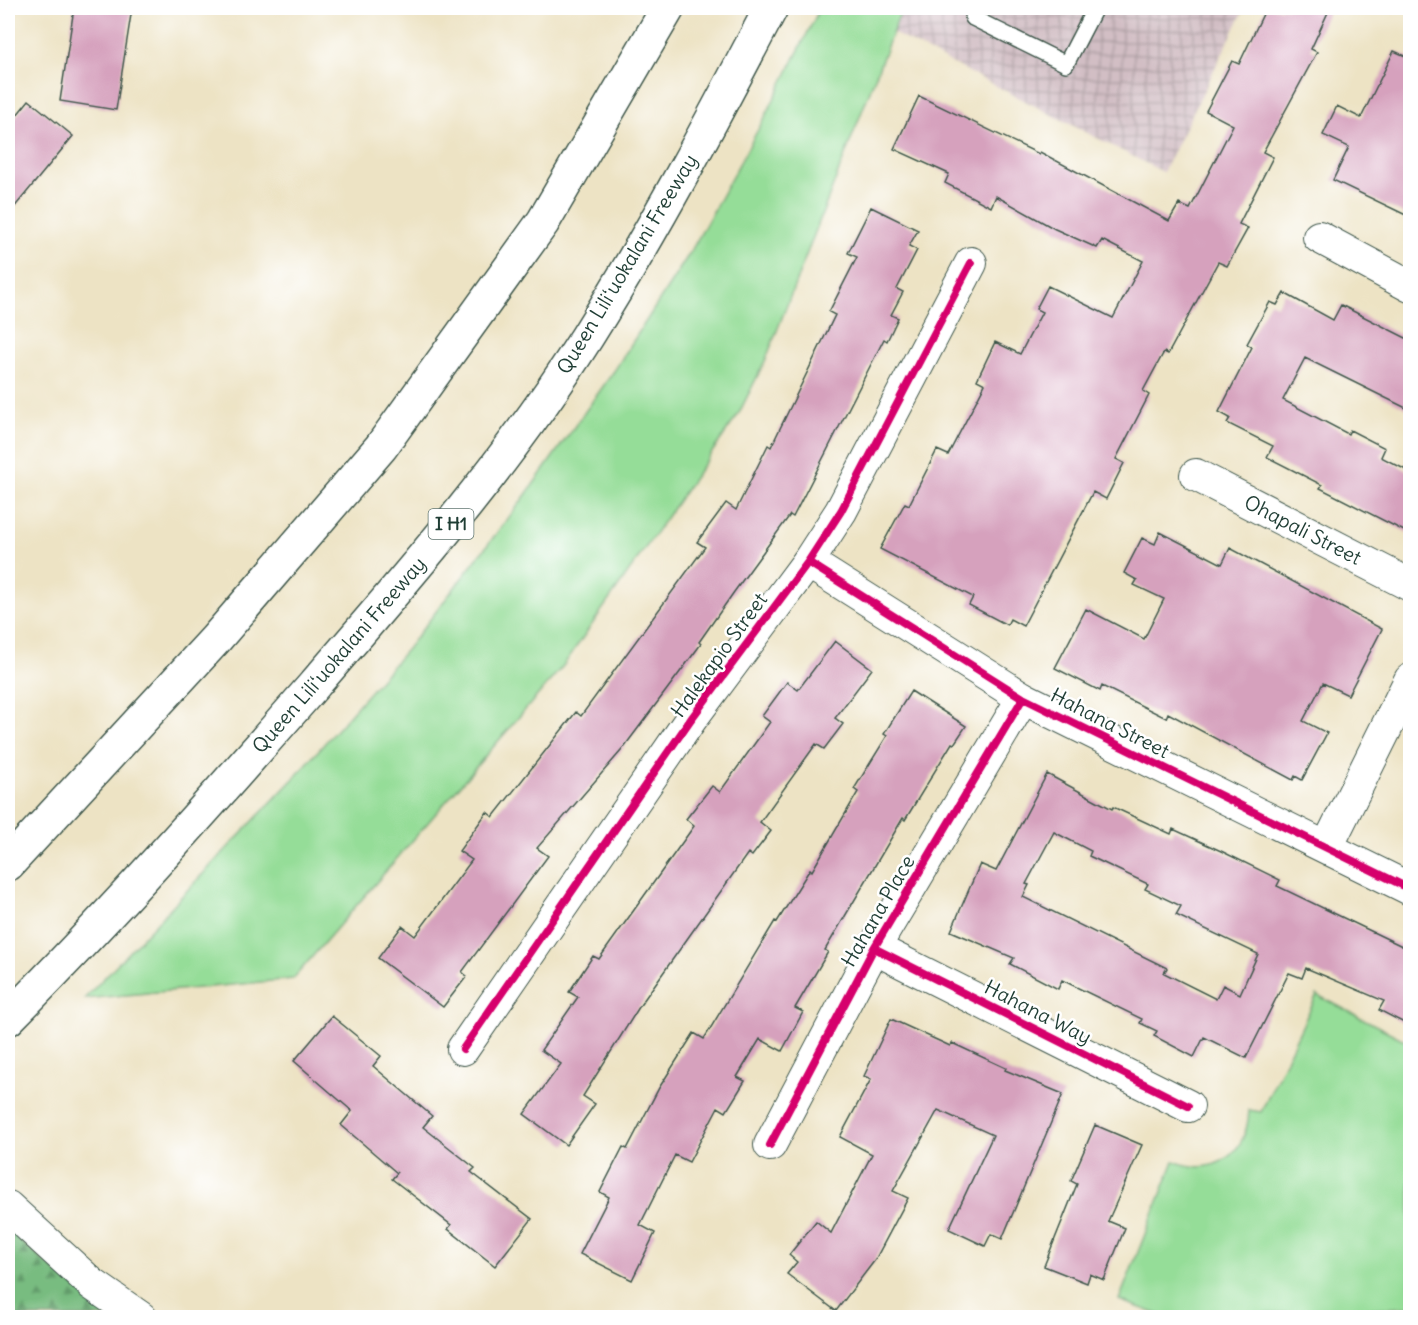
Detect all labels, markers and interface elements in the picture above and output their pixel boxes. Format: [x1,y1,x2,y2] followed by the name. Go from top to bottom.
[551,149,702,378] street label: Queen Liliʻuokalani Freeway
[1240,489,1366,570] street label: Ohapali Street
[428,509,474,539] road number: I H1
[246,551,431,758] street label: Queen Liliʻuokalani Freeway
[665,587,772,722] street label: Halekapio Street
[1047,682,1174,763] street label: Hahana Street
[836,850,920,971] street label: Hahana Place
[981,974,1096,1049] street label: Hahana Way

